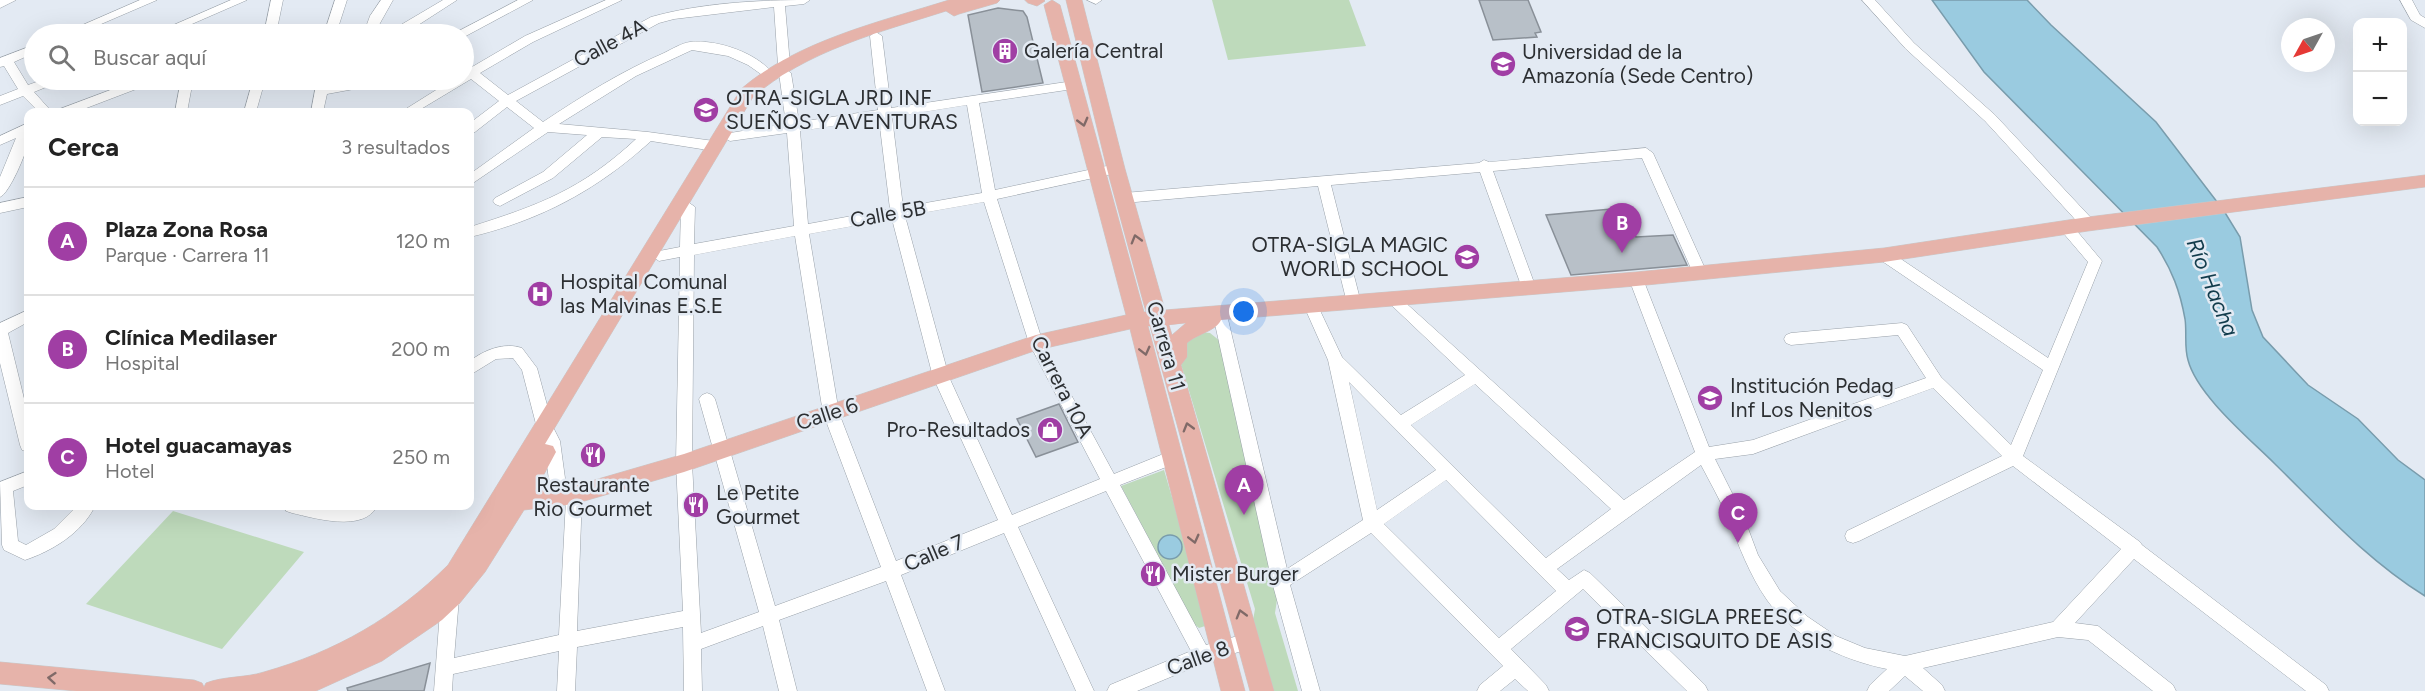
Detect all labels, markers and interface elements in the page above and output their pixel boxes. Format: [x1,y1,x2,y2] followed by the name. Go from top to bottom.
[569,13,651,72] street label: Calle 4A
[2281,18,2335,72] north arrow
[2353,18,2407,126] map controls
[2353,18,2407,72] button: +
[24,24,474,90] search box
[990,36,1020,66] building icon: Galería Central
[1024,38,1163,63] place label: Galería Central
[1522,39,1753,88] place label: Universidad de la Amazonía (Sede Centro)
[45,41,78,74] icon: search
[93,44,206,71] text: Buscar aquí
[1488,49,1518,79] school or university icon: Universidad de la Amazonía (Sede Centro)
[2353,72,2407,126] button: −
[726,85,958,134] place label: OTRA-SIGLA JRD INF SUEÑOS Y AVENTURAS
[691,95,721,125] school or university icon: OTRA-SIGLA JRD INF SUEÑOS Y AVENTURAS
[1075,117,1088,127] one-way arrow
[48,131,119,163] text: Cerca
[341,135,450,159] text: 3 resultados
[848,195,928,232] street label: Calle 5B
[1602,204,1642,253] pin: B
[105,216,268,243] text: Plaza Zona Rosa
[60,229,75,253] text: A
[396,229,450,253] text: 120 m
[1251,232,1448,281] place label: OTRA-SIGLA MAGIC WORLD SCHOOL
[1131,234,1143,245] one-way arrow
[2181,234,2245,340] water label: Río Hacha
[1452,242,1482,272] school or university icon: OTRA-SIGLA MAGIC WORLD SCHOOL
[105,243,269,267] text: Parque · Carrera 11
[560,269,727,318] place label: Hospital Comunal las Malvinas E.S.E
[525,279,555,309] hospital icon: Hospital Comunal las Malvinas E.S.E
[1229,297,1258,326] your location
[1142,298,1191,393] street label: Carrera 11
[105,324,277,351] text: Clínica Medilaser
[1026,332,1099,442] street label: Carrera 10A
[61,337,74,361] text: B
[391,337,450,361] text: 200 m
[1138,345,1151,355] one-way arrow
[105,351,180,375] text: Hospital
[1730,373,1894,422] place label: Institución Pedag Inf Los Nenitos
[1695,383,1725,413] school or university icon: Institución Pedag Inf Los Nenitos
[793,392,861,435] street label: Calle 6
[1035,415,1065,445] shop icon: Pro-Resultados
[886,417,1030,442] place label: Pro-Resultados
[1183,422,1196,432] one-way arrow
[105,432,292,459] text: Hotel guacamayas
[578,440,608,470] restaurant icon: Restaurante Rio Gourmet
[60,445,75,469] text: C
[393,445,450,469] text: 250 m
[105,459,154,483] text: Hotel
[1224,466,1264,515] pin: A
[533,472,653,521] place label: Restaurante Rio Gourmet
[716,480,800,529] place label: Le Petite Gourmet
[681,490,711,520] restaurant icon: Le Petite Gourmet
[1718,494,1758,543] pin: C
[900,529,968,576] street label: Calle 7
[1186,534,1199,544] one-way arrow
[1138,559,1168,589] restaurant icon: Mister Burger
[1172,561,1299,586] place label: Mister Burger
[1596,604,1833,653] place label: OTRA-SIGLA PREESC FRANCISQUITO DE ASIS
[1235,610,1248,620] one-way arrow
[1562,614,1592,644] school or university icon: OTRA-SIGLA PREESC FRANCISQUITO DE ASIS
[1163,635,1232,680] street label: Calle 8
[48,672,57,685] one-way arrow

